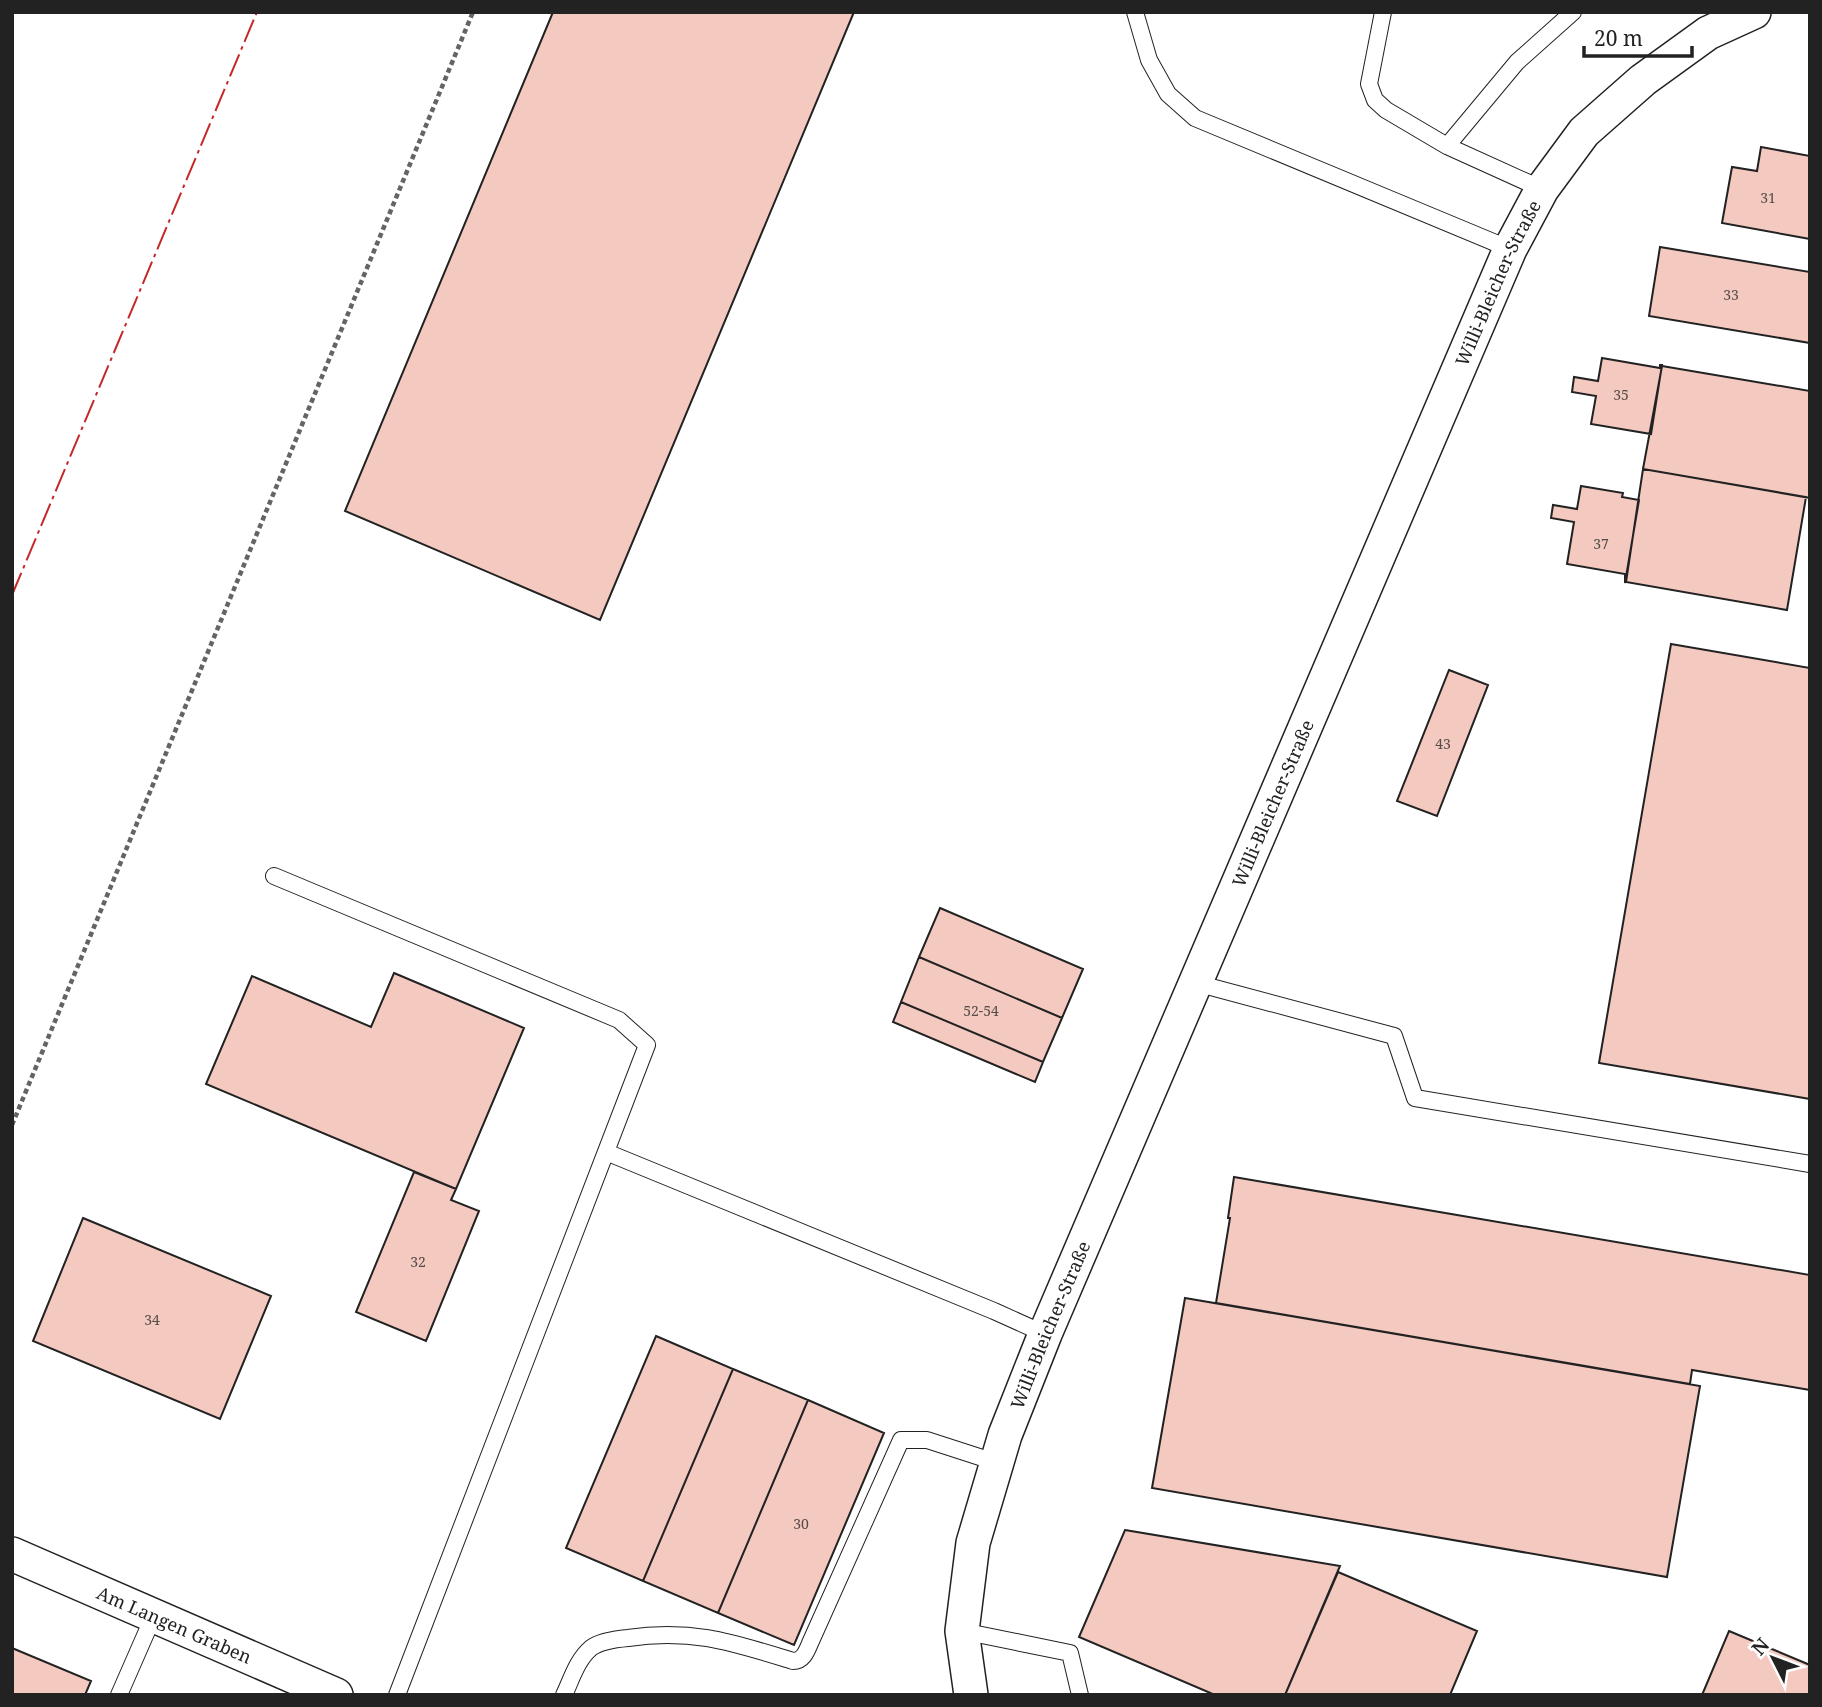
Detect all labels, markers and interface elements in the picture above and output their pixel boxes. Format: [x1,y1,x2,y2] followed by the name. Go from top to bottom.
[1584,14,1692,58] scale bar
[1594,24,1643,52] text: 20 m
[1760,188,1776,207] house number: 31
[1449,196,1546,369] street label: Willi-Bleicher-Straße
[1723,285,1739,304] house number: 33
[1613,385,1629,404] house number: 35
[1593,534,1609,553] house number: 37
[1226,716,1319,891] street label: Willi-Bleicher-Straße
[1435,734,1451,753] house number: 43
[963,1001,999,1020] house number: 52-54
[1005,1237,1096,1412] street label: Willi-Bleicher-Straße
[410,1252,426,1271] house number: 32
[144,1310,160,1329] house number: 34
[793,1514,809,1533] house number: 30
[93,1580,256,1669] street label: Am Langen Graben
[1738,1623,1808,1693] north arrow
[1746,1632,1775,1661] text: N

